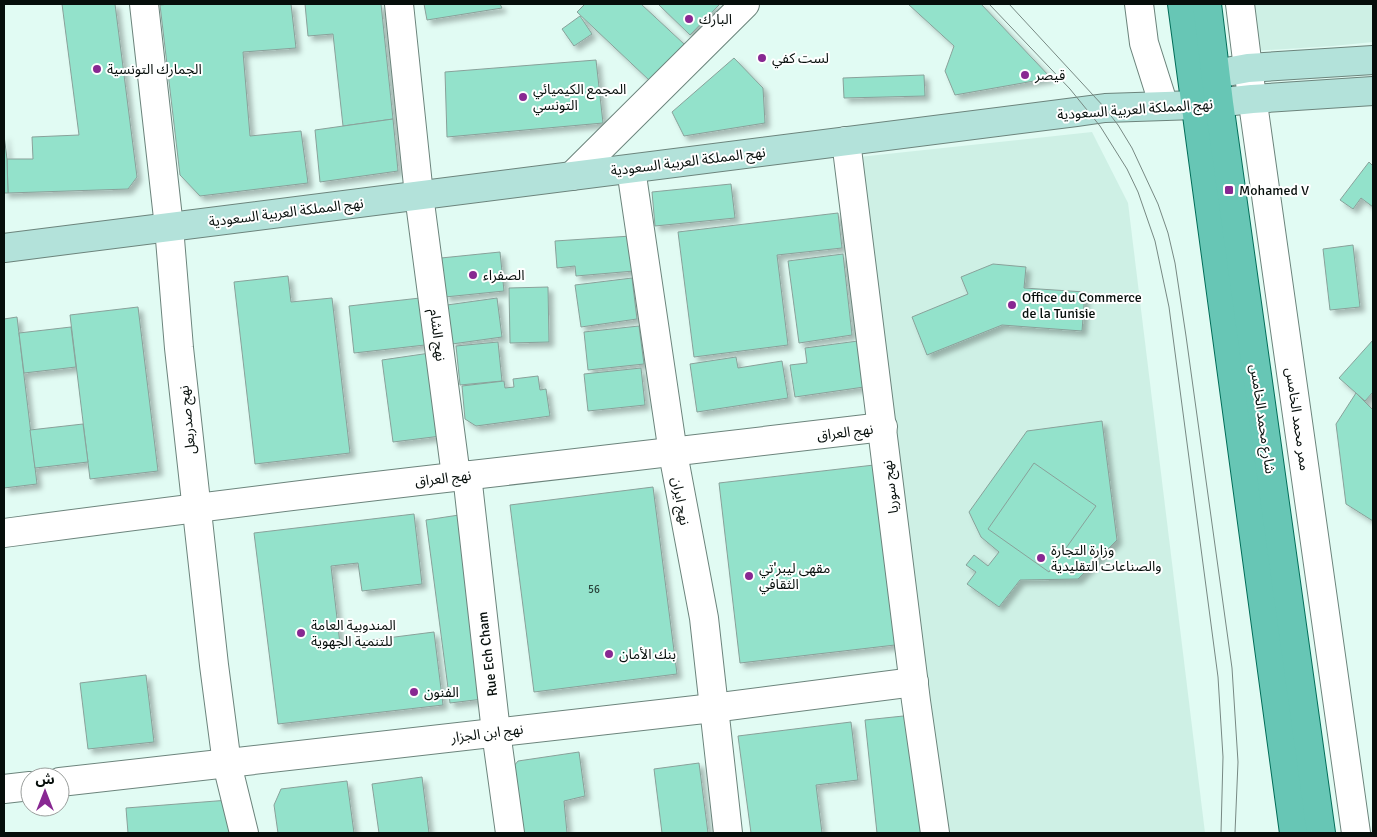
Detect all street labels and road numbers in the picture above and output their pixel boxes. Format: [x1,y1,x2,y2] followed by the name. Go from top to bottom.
[1057,96,1214,125] street label: نهج المملكة العربية السعودية
[610,144,767,181] street label: نهج المملكة العربية السعودية
[208,195,365,232] street label: نهج المملكة العربية السعودية
[424,308,449,363] street label: نهج الشام
[1244,363,1279,475] street label: شارع محمد الخامس
[1282,366,1313,472] street label: ممر محمد الخامس
[175,384,202,455] street label: نهج صدربعل
[816,421,875,446] street label: نهج العراق
[879,459,904,515] street label: نهج سوريا
[414,467,473,492] street label: نهج العراق
[666,476,693,527] street label: نهج ايران
[474,611,501,697] street label: Rue Ech Cham
[449,721,525,748] street label: نهج ابن الجزار

